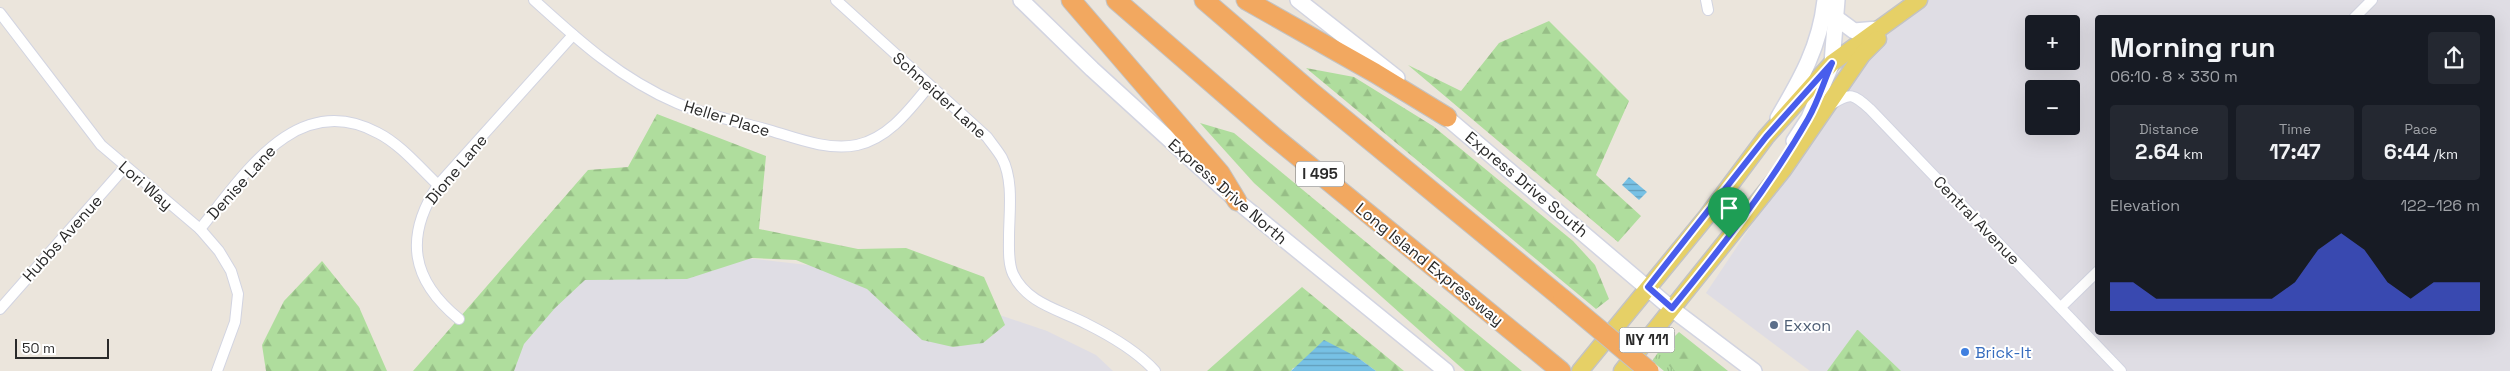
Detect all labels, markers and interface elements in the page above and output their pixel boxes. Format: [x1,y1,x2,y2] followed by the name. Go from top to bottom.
[2025,15,2080,135] map controls
[2025,15,2080,70] button: +
[2110,29,2275,65] text: Morning run
[2428,32,2480,84] button: share
[888,48,991,143] street label: Schneider Lane
[2110,66,2238,87] text: 06:10 · 8 × 330 m
[2025,80,2080,135] button: −
[681,95,772,142] street label: Heller Place
[2139,120,2199,138] text: Distance
[2279,120,2311,138] text: Time
[2405,120,2437,138] text: Pace
[1461,127,1592,242] street label: Express Drive South
[421,130,492,209] street label: Dione Lane
[1164,134,1292,249] street label: Express Drive North
[2135,138,2180,165] text: 2.64
[2269,138,2321,165] text: 17:47
[2384,138,2430,165] text: 6:44
[202,141,280,224] street label: Denise Lane
[2180,145,2203,163] text: km
[2430,145,2458,163] text: /km
[114,156,177,215] street label: Lori Way
[1296,162,1344,186] road number: I 495
[1929,171,2024,269] street label: Central Avenue
[1708,187,1750,238] pin
[18,191,107,286] street label: Hubbs Avenue
[1715,194,1743,222] icon: arrive
[2110,195,2180,216] text: Elevation
[2400,195,2480,216] text: 122–126 m
[1351,198,1508,331] street label: Long Island Expressway
[1784,315,1831,336] place label: Exxon
[1768,319,1780,331] marker: Exxon
[1620,328,1674,352] road number: NY 111
[15,336,109,359] scale bar
[22,339,55,357] text: 50 m
[1975,342,2032,363] place label: Brick-It
[1959,346,1971,358] marker: Brick-It

